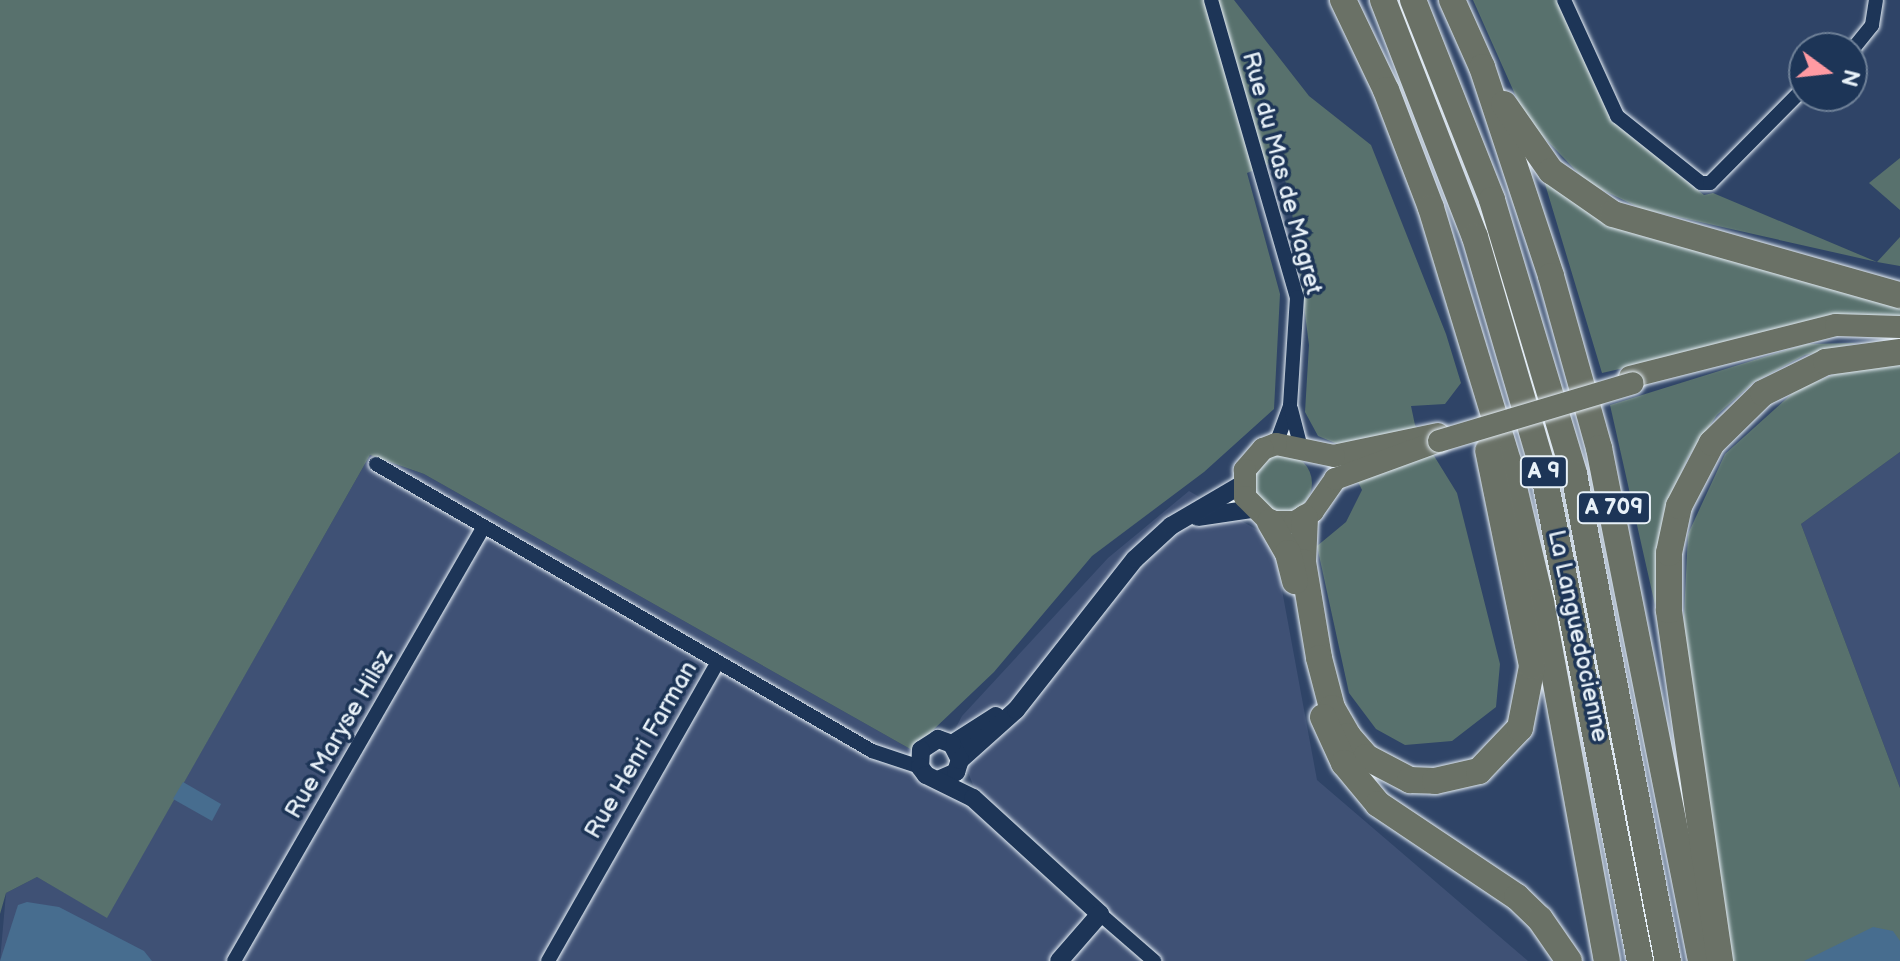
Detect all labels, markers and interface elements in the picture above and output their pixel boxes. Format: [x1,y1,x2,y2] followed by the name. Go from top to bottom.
[1788,32,1868,112] north arrow
[1236,49,1328,297] street label: Rue du Mas de Magret
[1835,66,1865,89] text: N
[1518,454,1570,490] road number: A 9
[1576,490,1652,526] road number: A 709
[1541,527,1615,745] street label: La Languedocienne
[279,644,399,824] street label: Rue Maryse Hilsz
[579,656,703,844] street label: Rue Henri Farman

